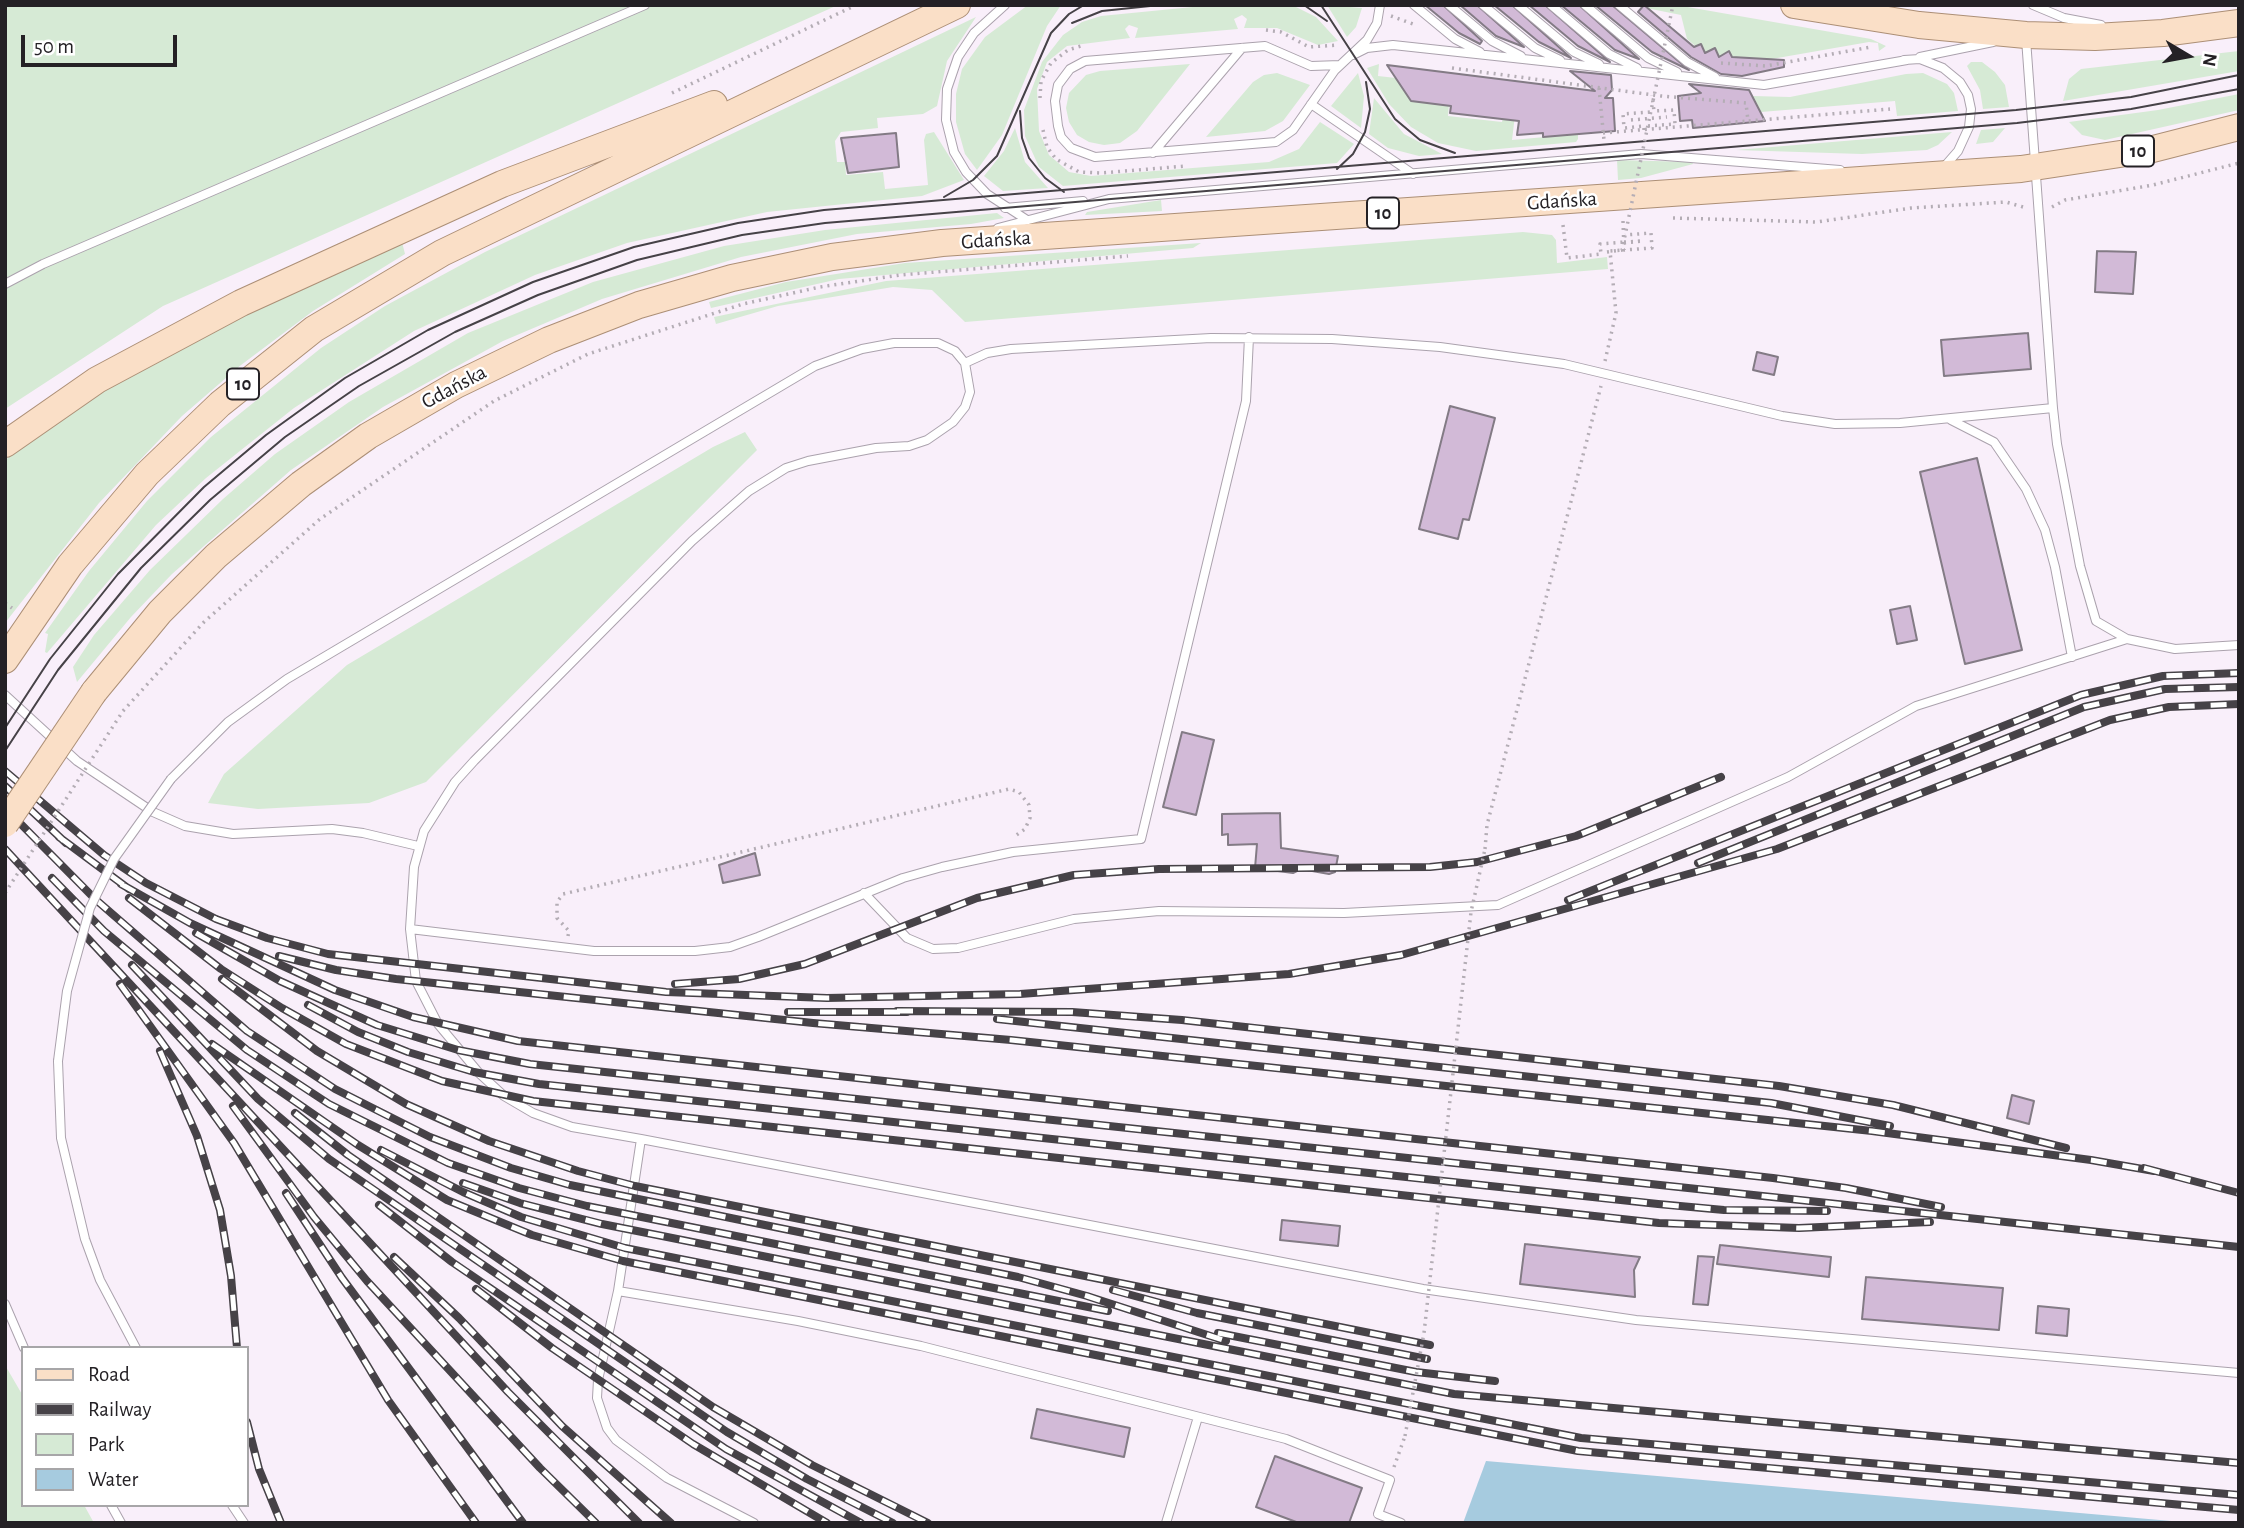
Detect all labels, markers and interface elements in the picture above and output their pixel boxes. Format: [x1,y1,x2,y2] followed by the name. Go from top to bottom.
[24,21,180,65] scale bar
[2153,21,2223,91] north arrow
[34,36,74,57] text: 50 m
[2199,52,2220,68] text: N
[2122,136,2154,167] road number: 10
[1526,186,1598,216] street label: Gdańska
[1367,197,1399,228] road number: 10
[960,225,1032,255] street label: Gdańska
[417,359,491,415] street label: Gdańska
[227,368,259,400] road number: 10
[21,1346,248,1507] legend
[88,1364,130,1385] text: Road
[88,1399,151,1420] text: Railway
[88,1434,124,1455] text: Park
[88,1469,138,1490] text: Water

